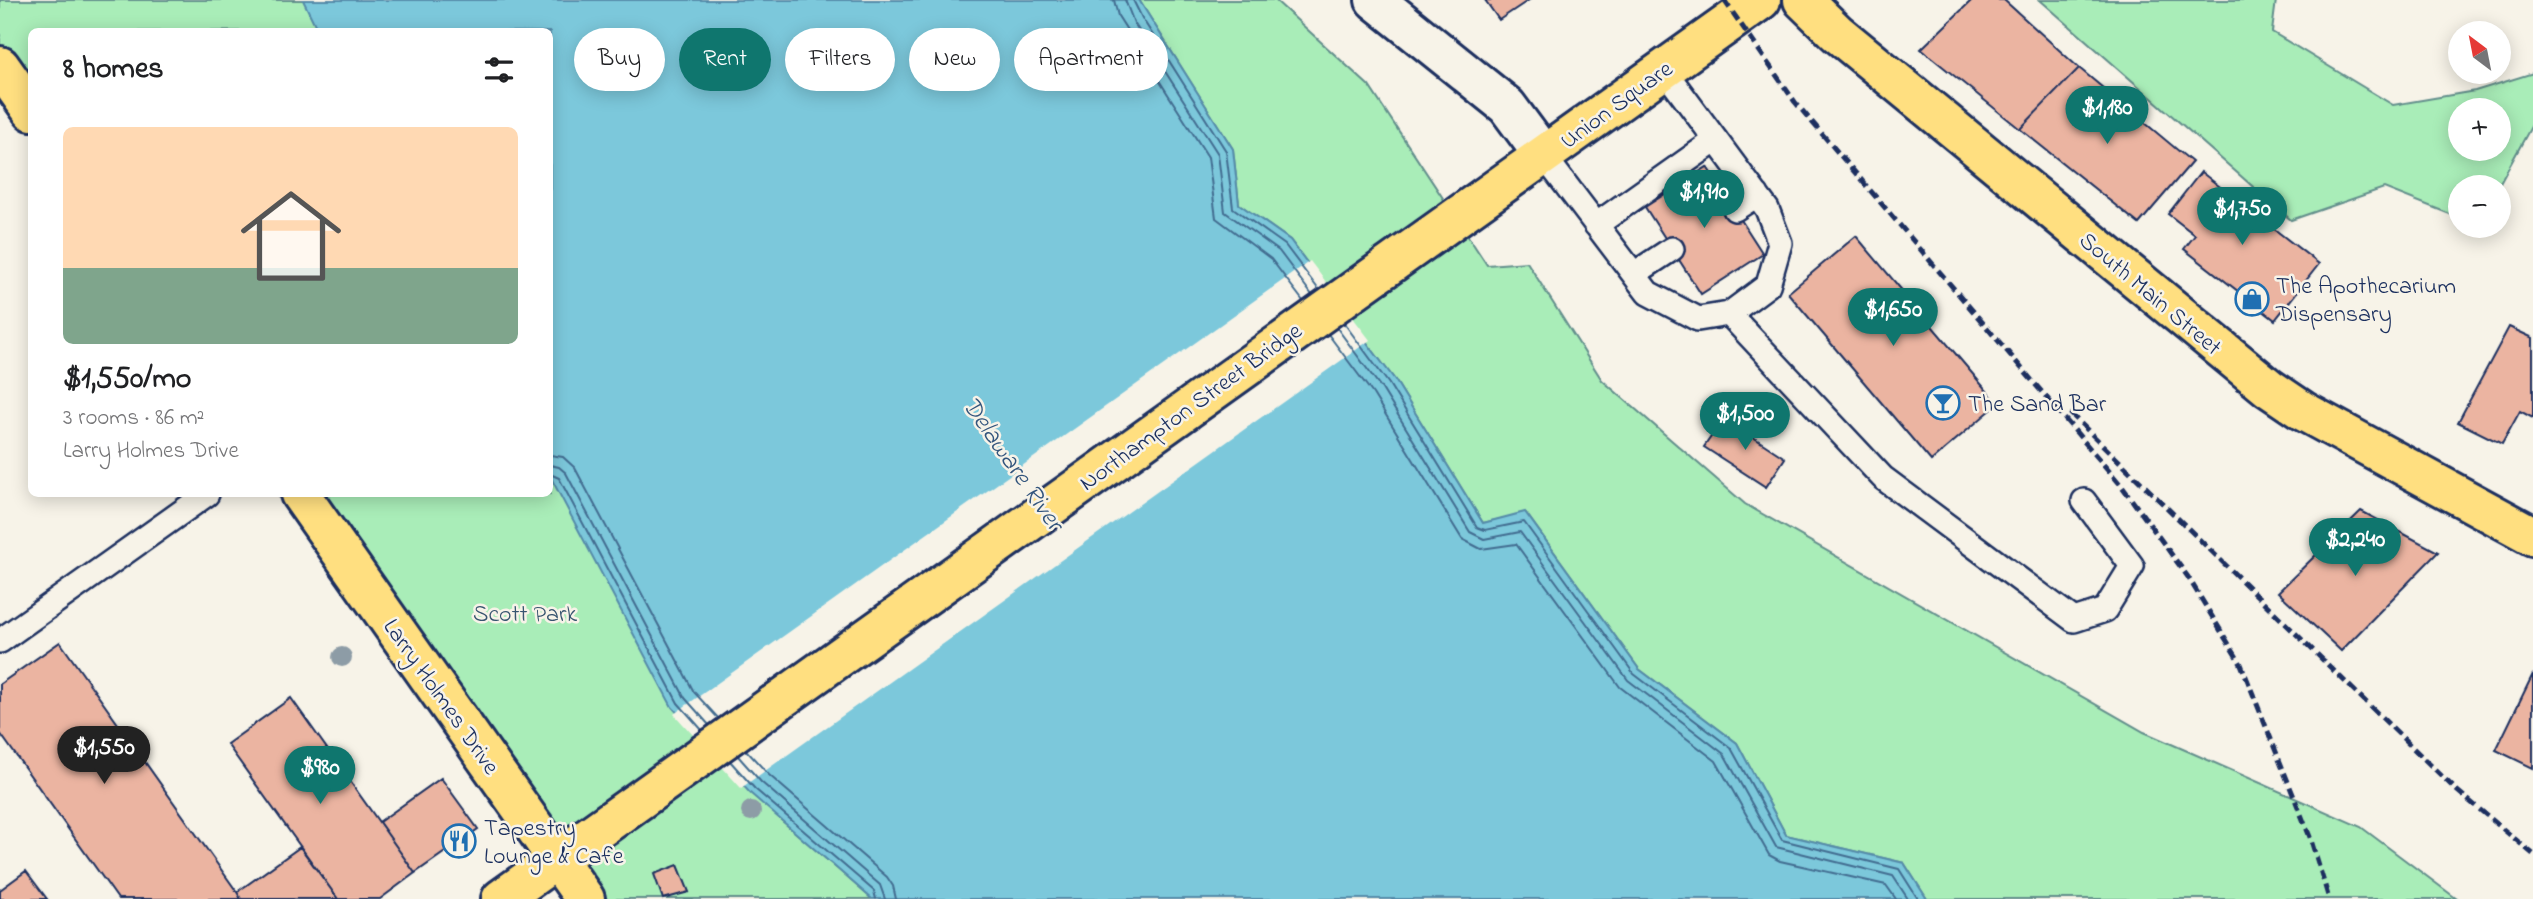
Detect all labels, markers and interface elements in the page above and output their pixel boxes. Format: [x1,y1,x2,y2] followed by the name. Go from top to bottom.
[2448,21,2511,84] north arrow
[2448,21,2511,238] map controls
[574,28,665,91] chip: Buy
[679,28,771,91] chip: Rent
[785,28,895,91] chip: Filters
[909,28,1000,91] chip: New
[1014,28,1168,91] chip: Apartment
[63,48,164,92] text: 8 homes
[480,51,518,89] icon: filters
[1554,53,1681,159] street label: Union Square
[2050,86,2164,146] pin: $1,180
[2081,92,2133,125] text: $1,180
[2448,98,2511,161] button: +
[1647,170,1761,230] pin: $1,910
[228,173,354,299] icon: home
[2448,175,2511,238] button: −
[1679,176,1729,209] text: $1,910
[2185,188,2299,247] pin: $1,750
[2213,193,2271,226] text: $1,750
[2070,225,2229,365] street label: South Main Street
[2275,270,2456,334] place label: The Apothecarium Dispensary
[2233,280,2271,318] shop icon: The Apothecarium Dispensary
[1836,288,1950,348] pin: $1,650
[1864,294,1922,327] text: $1,650
[1073,315,1310,501] street label: Northampton Street Bridge
[63,358,191,402] text: $1,550/mo
[1924,384,1962,422] bar icon: The Sand Bar
[1968,388,2107,423] place label: The Sand Bar
[951,390,1074,542] water label: Delaware River
[1688,392,1802,452] pin: $1,500
[1716,398,1774,431] text: $1,500
[63,402,204,435] text: 3 rooms · 86 m²
[63,435,239,468] text: Larry Holmes Drive
[2298,518,2412,578] pin: $2,240
[2325,524,2385,557] text: $2,240
[473,598,578,633] park label: Scott Park
[372,612,507,783] street label: Larry Holmes Drive
[47,726,161,786] pin: $1,550
[73,732,135,765] text: $1,550
[279,746,361,806] pin: $980
[300,752,340,785] text: $980
[484,812,624,875] place label: Tapestry Lounge & Cafe
[440,822,478,860] restaurant icon: Tapestry Lounge & Cafe

